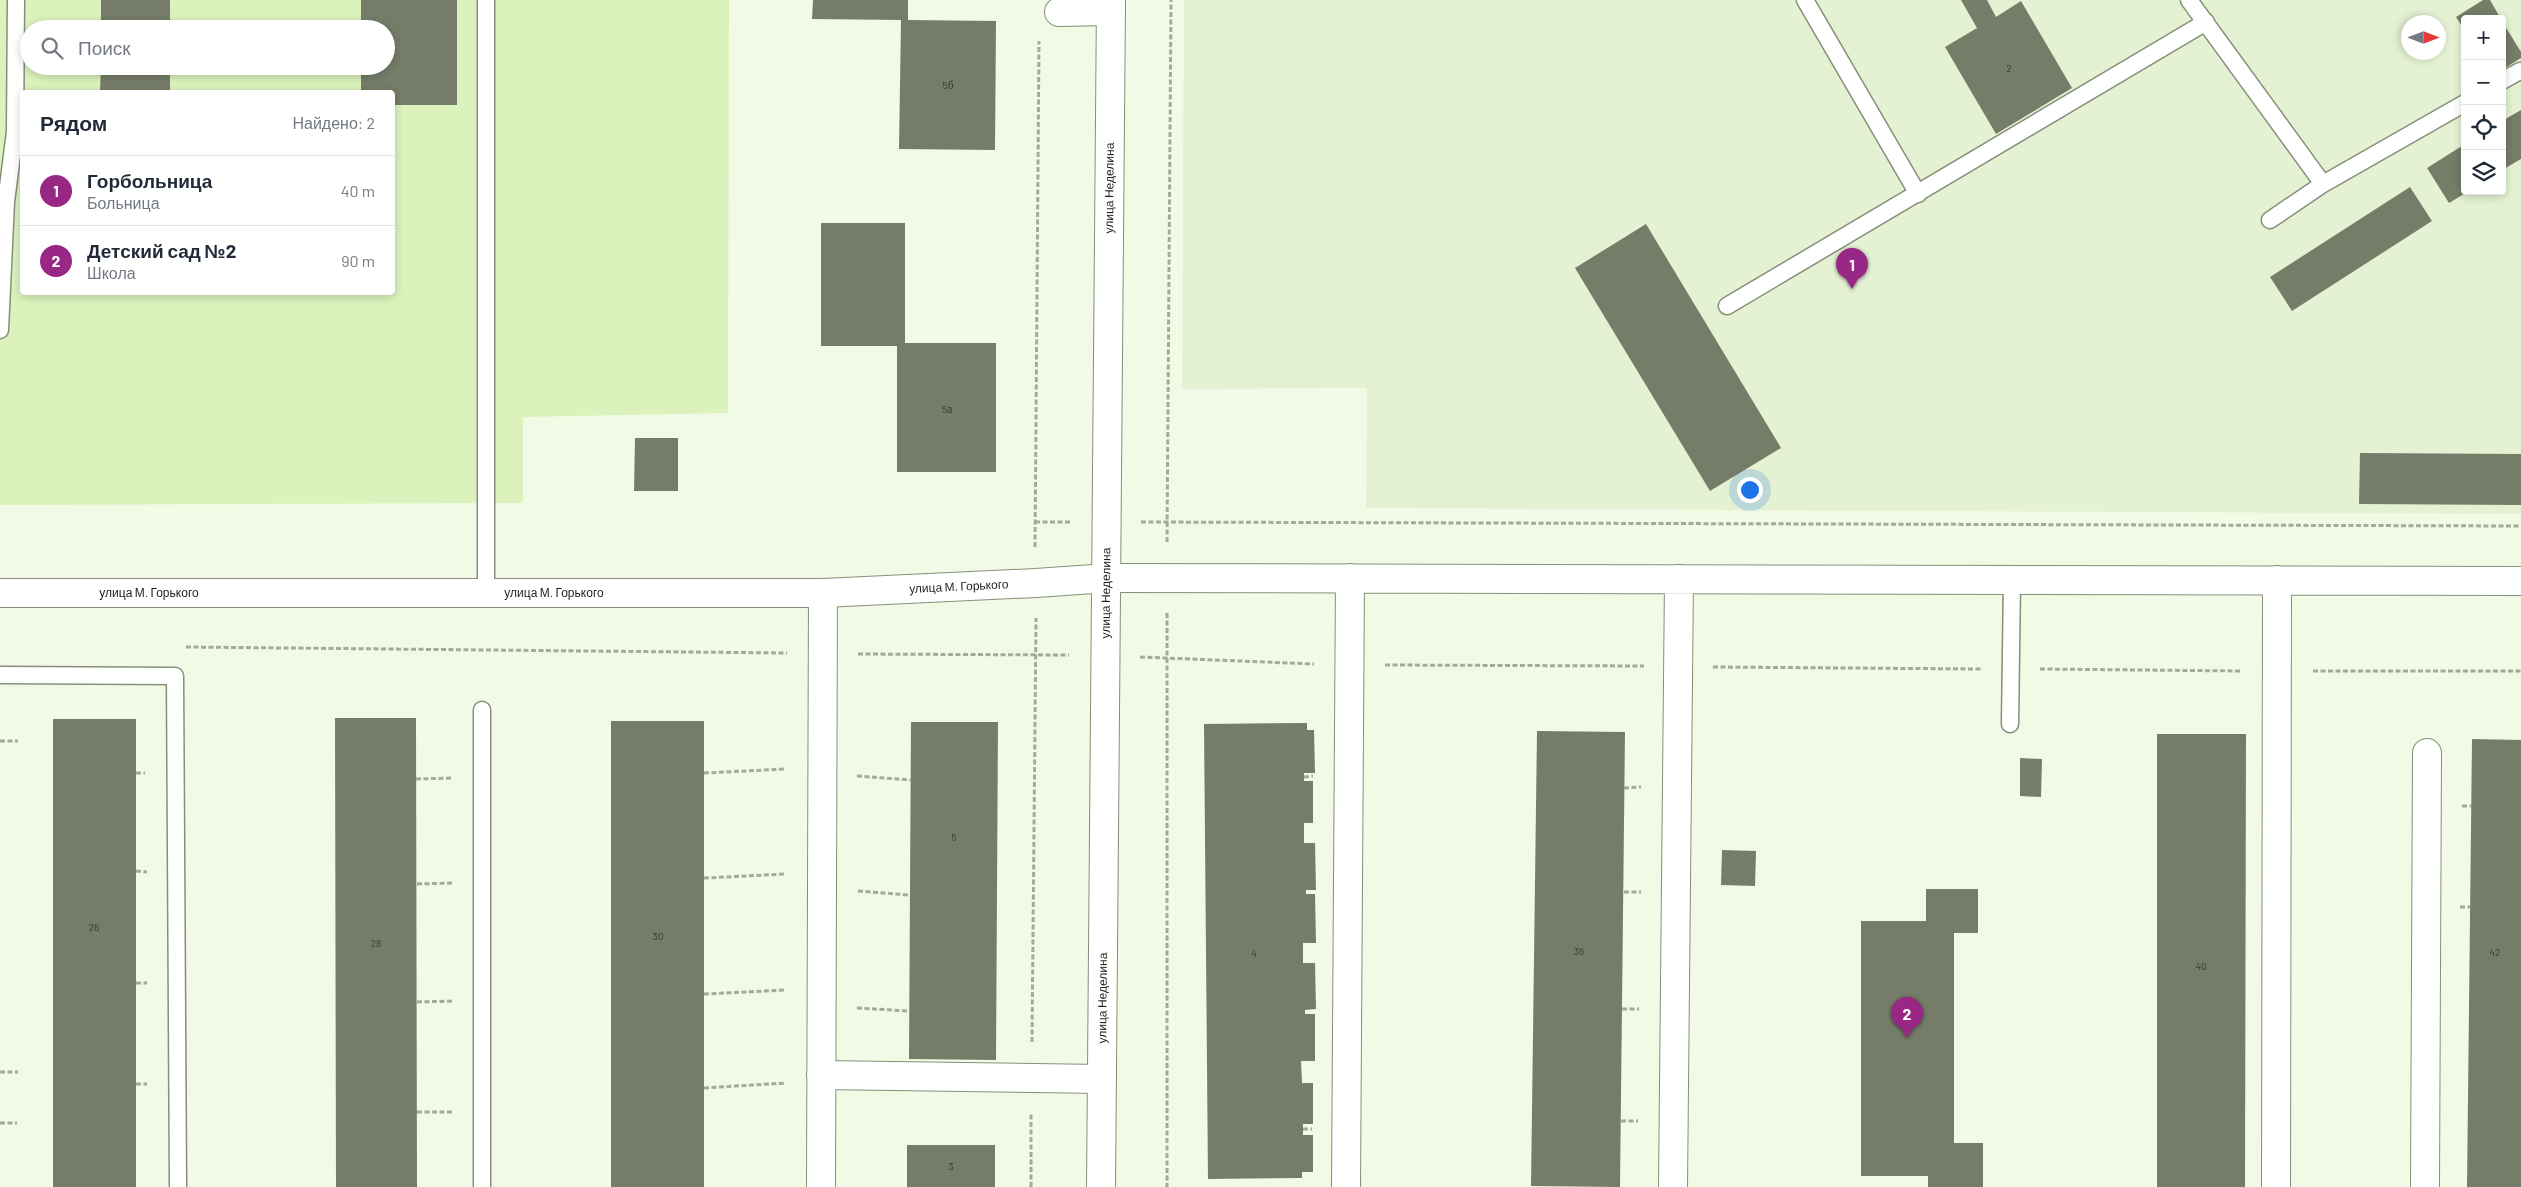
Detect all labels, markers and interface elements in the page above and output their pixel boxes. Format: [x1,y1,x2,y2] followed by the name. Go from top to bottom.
[2401,15,2446,60] north arrow
[2461,15,2506,195] map controls
[2461,15,2506,60] button: +
[20,20,395,75] search box
[38,34,66,62] icon: search
[78,36,131,59] text: Поиск
[2461,60,2506,105] button: −
[2006,62,2012,74] house number: 2
[943,79,954,91] house number: 5б
[2461,105,2506,150] button: locate
[40,110,107,135] text: Рядом
[292,113,375,132] text: Найдено: 2
[1101,142,1117,234] street label: улица Неделина
[2461,150,2506,195] button: layers
[87,169,212,192] text: Горбольница
[53,181,59,200] text: 1
[341,181,375,200] text: 40 m
[87,193,160,212] text: Больница
[87,239,236,262] text: Детский сад №2
[1836,248,1868,289] pin: 1
[52,251,60,270] text: 2
[341,251,375,270] text: 90 m
[87,263,136,282] text: Школа
[942,403,953,415] house number: 5а
[1737,477,1763,503] your location
[1098,547,1113,639] street label: улица Неделина
[909,576,1009,596] street label: улица М. Горького
[99,585,199,600] street label: улица М. Горького
[504,585,604,600] street label: улица М. Горького
[951,831,957,843] house number: 5
[89,921,99,933] house number: 26
[653,930,663,942] house number: 30
[371,937,381,949] house number: 28
[1574,945,1584,957] house number: 36
[2490,946,2500,958] house number: 42
[1251,947,1257,959] house number: 4
[1094,952,1110,1044] street label: улица Неделина
[2195,960,2207,972] house number: 40
[1891,997,1923,1038] pin: 2
[948,1160,954,1172] house number: 3

